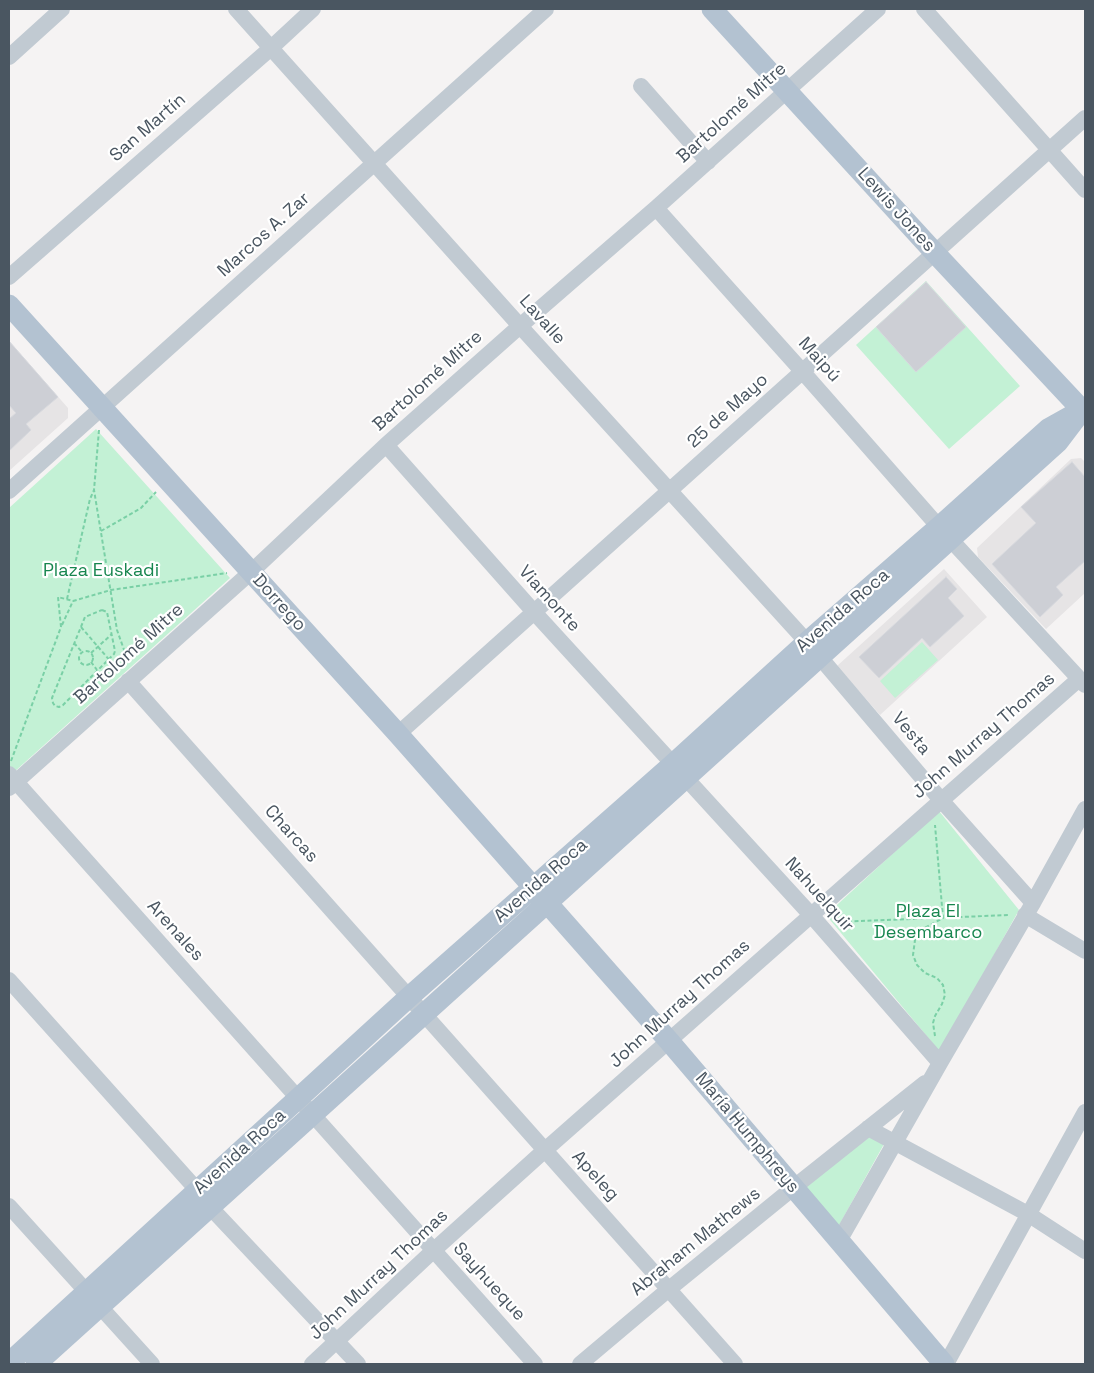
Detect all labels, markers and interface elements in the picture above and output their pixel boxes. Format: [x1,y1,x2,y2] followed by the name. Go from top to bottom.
[673,58,791,168] street label: Bartolomé Mitre
[106,89,190,167] street label: San Martín
[853,163,939,257] street label: Lewis Jones
[214,188,314,282] street label: Marcos A. Zar
[514,291,570,349] street label: Lavalle
[369,326,487,436] street label: Bartolomé Mitre
[793,333,845,387] street label: Maipú
[683,369,773,453] street label: 25 de Mayo
[43,560,159,582] park label: Plaza Euskadi
[514,561,584,637] street label: Viamonte
[792,565,894,657] street label: Avenida Roca
[248,570,310,636] street label: Dorrego
[70,599,188,709] street label: Bartolomé Mitre
[908,668,1060,804] street label: John Murray Thomas
[887,708,935,760] street label: Vesta
[260,801,322,867] street label: Charcas
[490,835,592,927] street label: Avenida Roca
[780,853,858,937] street label: Nahuelquir
[142,896,208,966] street label: Arenales
[874,901,982,944] park label: Plaza El Desembarco
[605,935,755,1073] street label: John Murray Thomas
[690,1068,804,1198] street label: María Humphreys
[189,1105,291,1199] street label: Avenida Roca
[567,1146,623,1206] street label: Apeleg
[627,1183,765,1301] street label: Abraham Mathews
[305,1205,453,1345] street label: John Murray Thomas
[448,1238,530,1326] street label: Sayhueque

